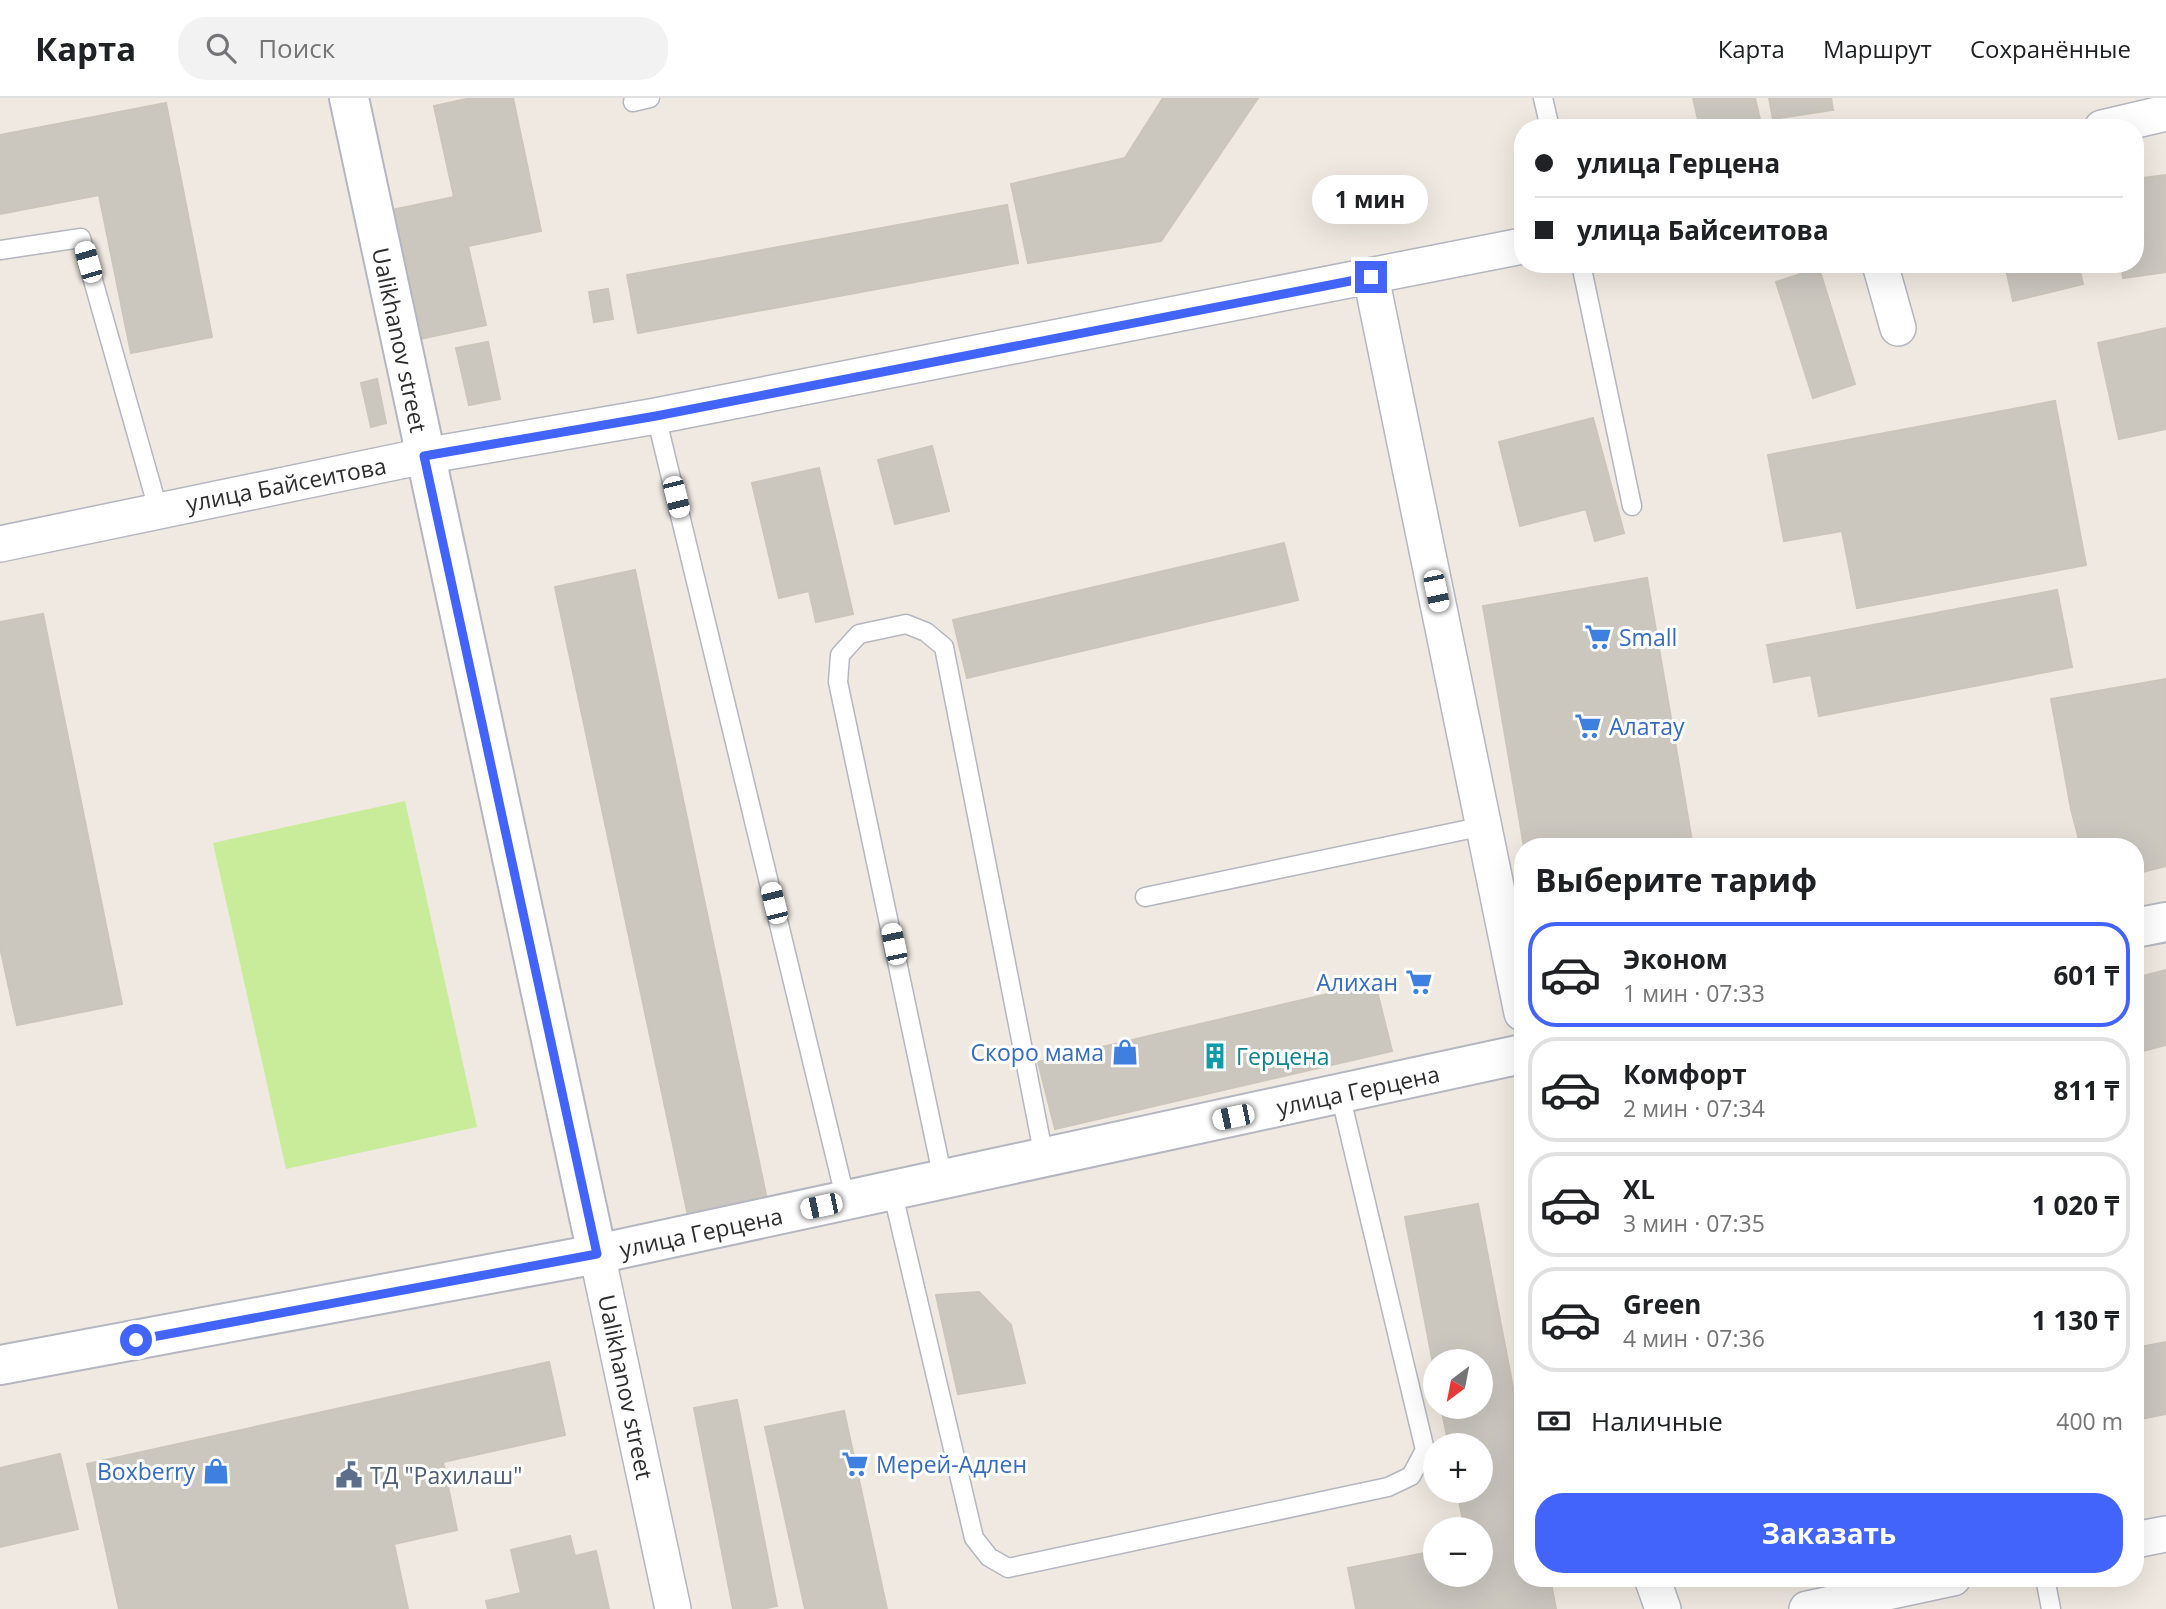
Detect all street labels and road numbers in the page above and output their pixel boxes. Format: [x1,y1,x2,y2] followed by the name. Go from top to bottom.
[365,245,435,435] street label: Ualikhanov street
[183,449,389,519] street label: улица Байсеитова
[1273,1057,1443,1123] street label: улица Герцена
[616,1199,786,1265] street label: улица Герцена
[591,1292,661,1482] street label: Ualikhanov street

